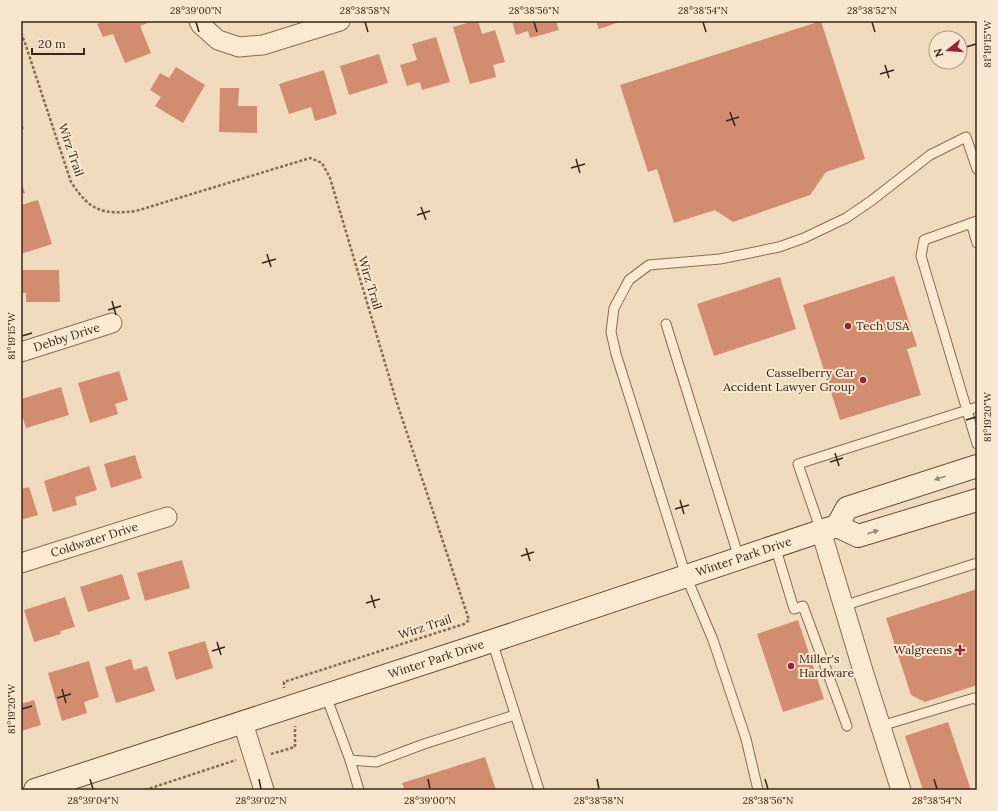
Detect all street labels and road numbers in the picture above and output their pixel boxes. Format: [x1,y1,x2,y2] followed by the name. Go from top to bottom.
[55,121,88,178] street label: Wirz Trail
[355,254,386,311] street label: Wirz Trail
[31,319,102,355] street label: Debby Drive
[49,518,140,560] street label: Coldwater Drive
[694,533,794,579] street label: Winter Park Drive
[396,611,453,642] street label: Wirz Trail
[386,636,486,681] street label: Winter Park Drive

